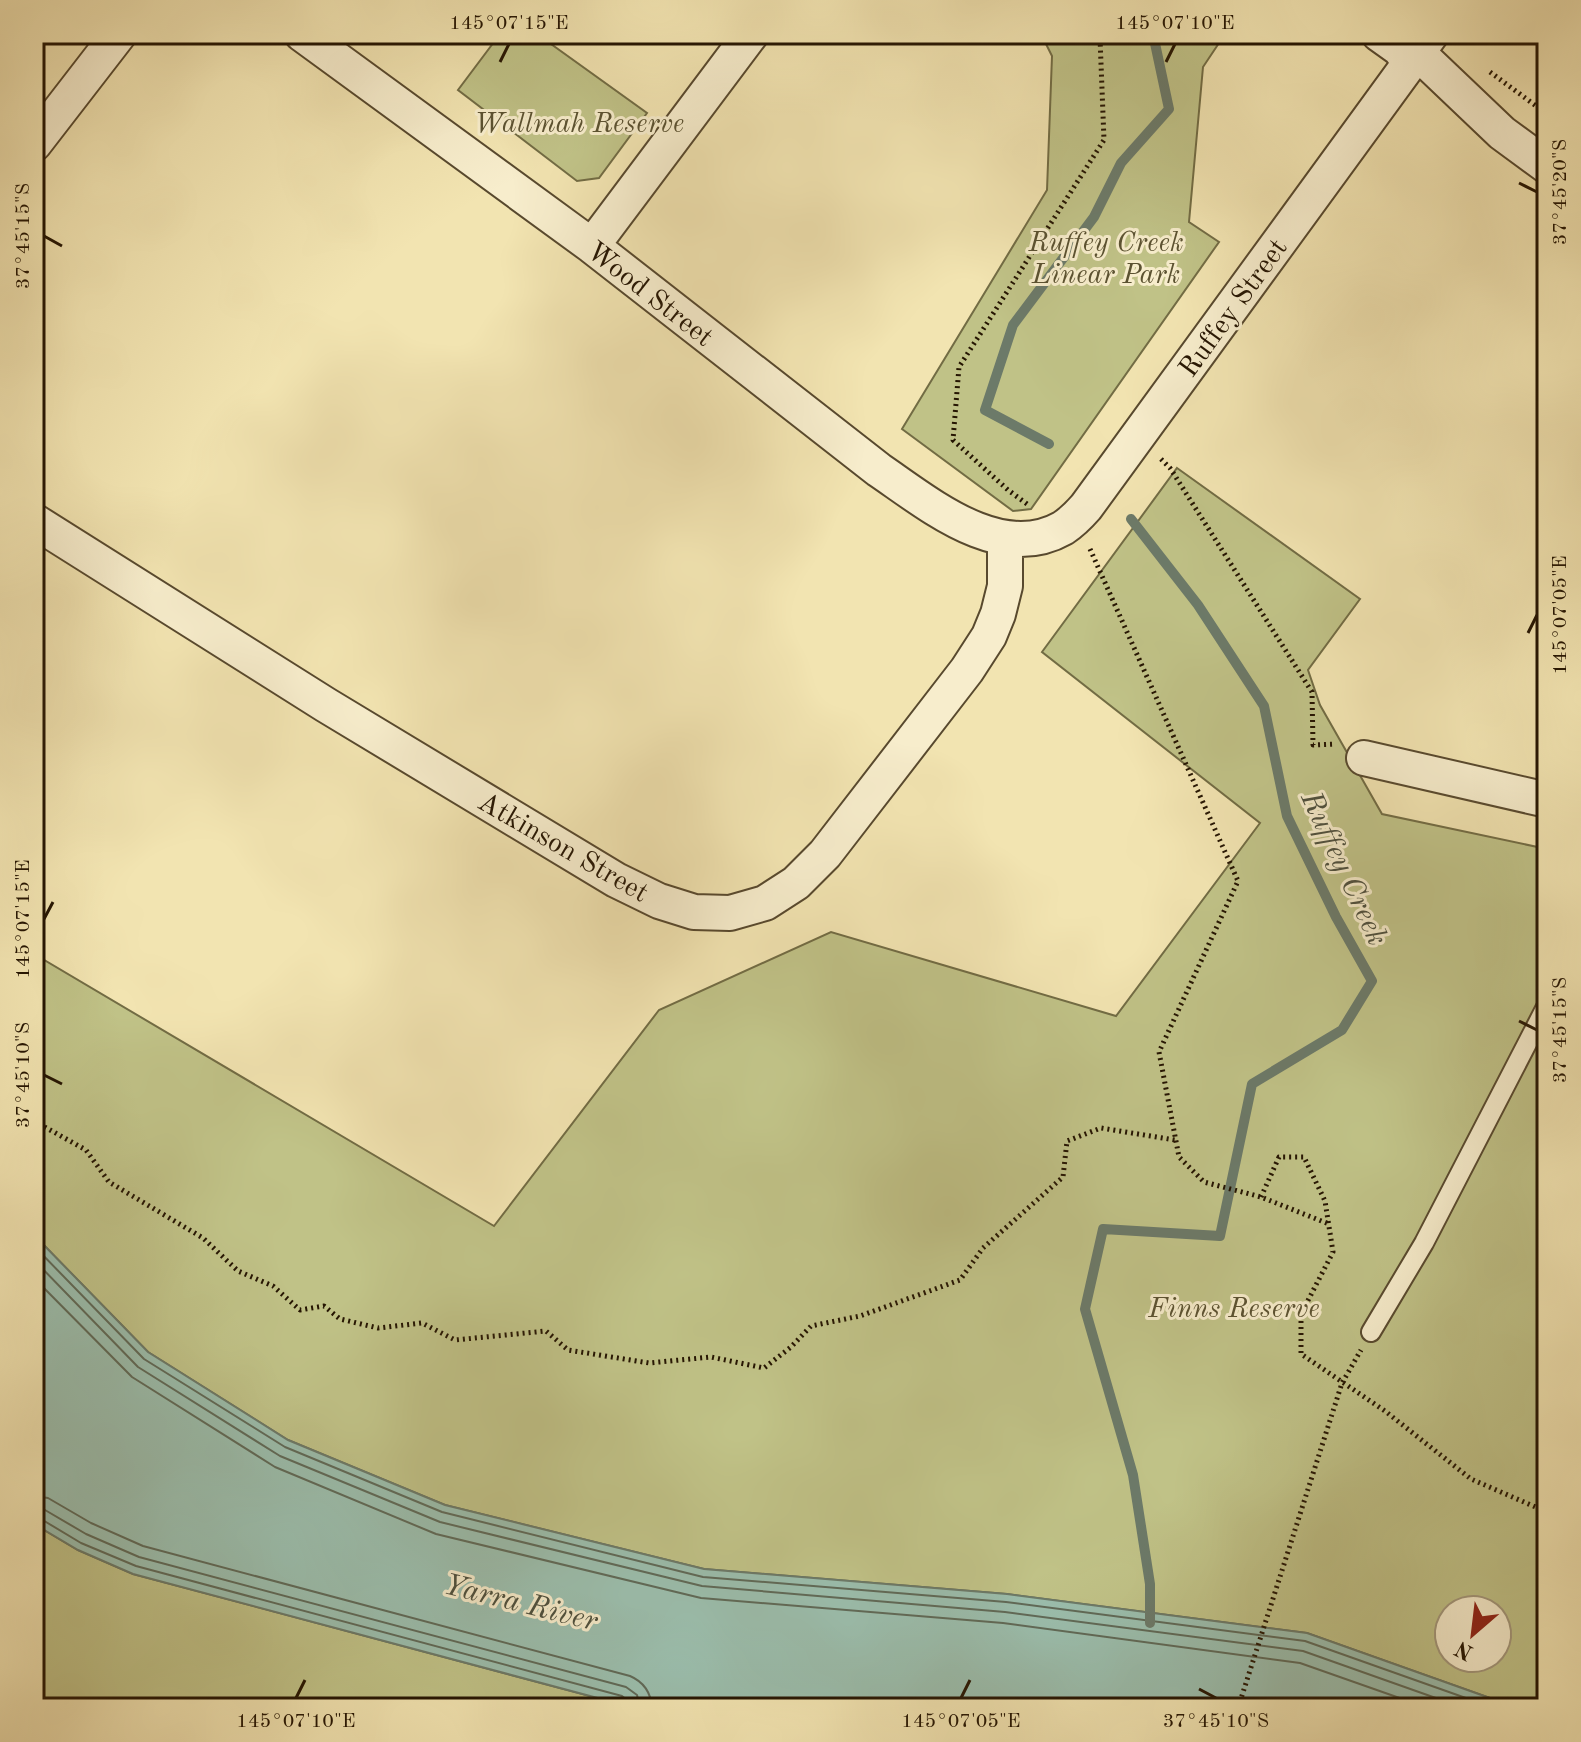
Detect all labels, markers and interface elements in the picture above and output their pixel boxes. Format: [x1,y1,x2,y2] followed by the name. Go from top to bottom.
[449,14,569,34] text: 145°07'15"E
[1115,14,1235,34] text: 145°07'10"E
[474,111,684,139] park label: Wallmah Reserve
[1551,139,1571,245] text: 37°45'20"S
[14,183,34,289] text: 37°45'15"S
[1027,230,1184,290] park label: Ruffey Creek Linear Park
[1175,234,1294,383] street label: Ruffey Street
[581,238,718,353] street label: Wood Street
[1551,555,1571,675] text: 145°07'05"E
[1294,786,1392,951] water label: Ruffey Creek
[473,789,652,909] street label: Atkinson Street
[14,859,34,979] text: 145°07'15"E
[1551,977,1571,1083] text: 37°45'15"S
[14,1022,34,1128] text: 37°45'10"S
[1147,1296,1320,1324] park label: Finns Reserve
[441,1570,601,1638] water label: Yarra River
[1433,1594,1513,1674] north arrow
[1452,1636,1477,1664] text: N
[236,1712,356,1732] text: 145°07'10"E
[901,1712,1021,1732] text: 145°07'05"E
[1163,1712,1269,1732] text: 37°45'10"S

